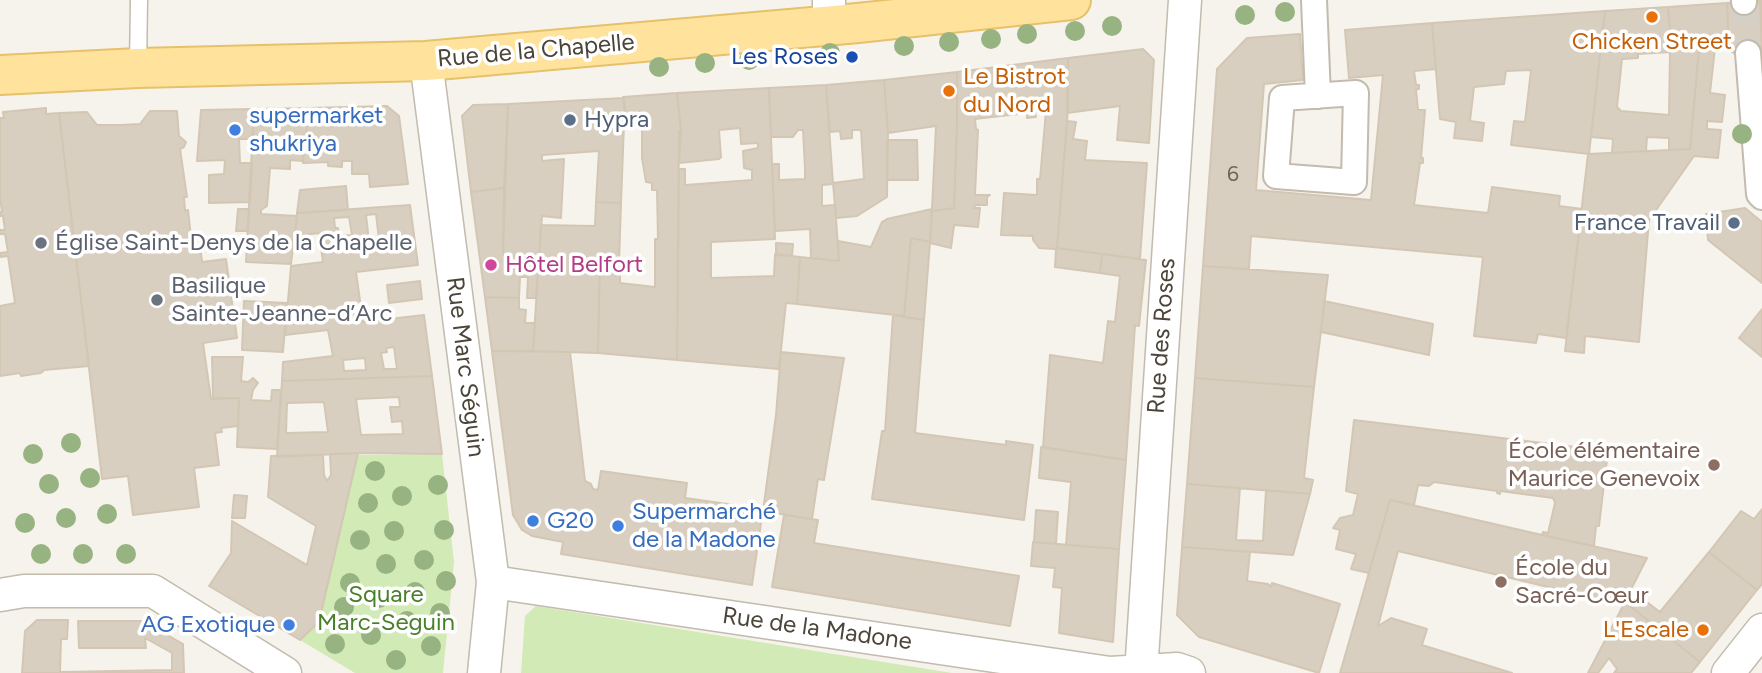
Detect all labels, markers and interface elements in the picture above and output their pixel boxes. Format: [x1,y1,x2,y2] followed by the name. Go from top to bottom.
[1644,9,1660,25] marker: Chicken Street
[436,28,636,74] street label: Rue de la Chapelle
[1572,28,1732,56] place label: Chicken Street
[731,43,838,71] place label: Les Roses
[844,49,860,65] marker: Les Roses
[963,63,1066,119] place label: Le Bistrot du Nord
[941,83,957,99] marker: Le Bistrot du Nord
[249,102,383,158] place label: supermarket shukriya
[584,106,649,134] place label: Hypra
[562,112,578,128] marker: Hypra
[227,122,243,138] marker: supermarket shukriya
[1227,162,1239,188] house number: 6
[1574,209,1720,237] place label: France Travail
[1726,215,1742,231] marker: France Travail
[55,229,412,257] place label: Église Saint-Denys de la Chapelle
[33,235,49,251] marker: Église Saint-Denys de la Chapelle
[505,251,643,279] place label: Hôtel Belfort
[483,257,499,273] marker: Hôtel Belfort
[1142,257,1182,415] street label: Rue des Roses
[171,272,392,328] place label: Basilique Sainte-Jeanne-d’Arc
[440,275,490,459] street label: Rue Marc Séguin
[149,292,165,308] marker: Basilique Sainte-Jeanne-d’Arc
[1508,437,1700,493] place label: École élémentaire Maurice Genevoix
[1706,457,1722,473] marker: École élémentaire Maurice Genevoix
[632,498,776,554] place label: Supermarché de la Madone
[547,507,594,535] place label: G20
[525,513,541,529] marker: G20
[610,518,626,534] marker: Supermarché de la Madone
[1515,554,1649,610] place label: École du Sacré-Cœur
[1493,574,1509,590] marker: École du Sacré-Cœur
[317,581,455,637] park label: Square Marc-Seguin
[720,601,914,657] street label: Rue de la Madone
[141,611,275,639] place label: AG Exotique
[1603,616,1689,644] place label: L'Escale
[281,617,297,633] marker: AG Exotique
[1695,622,1711,638] marker: L'Escale

